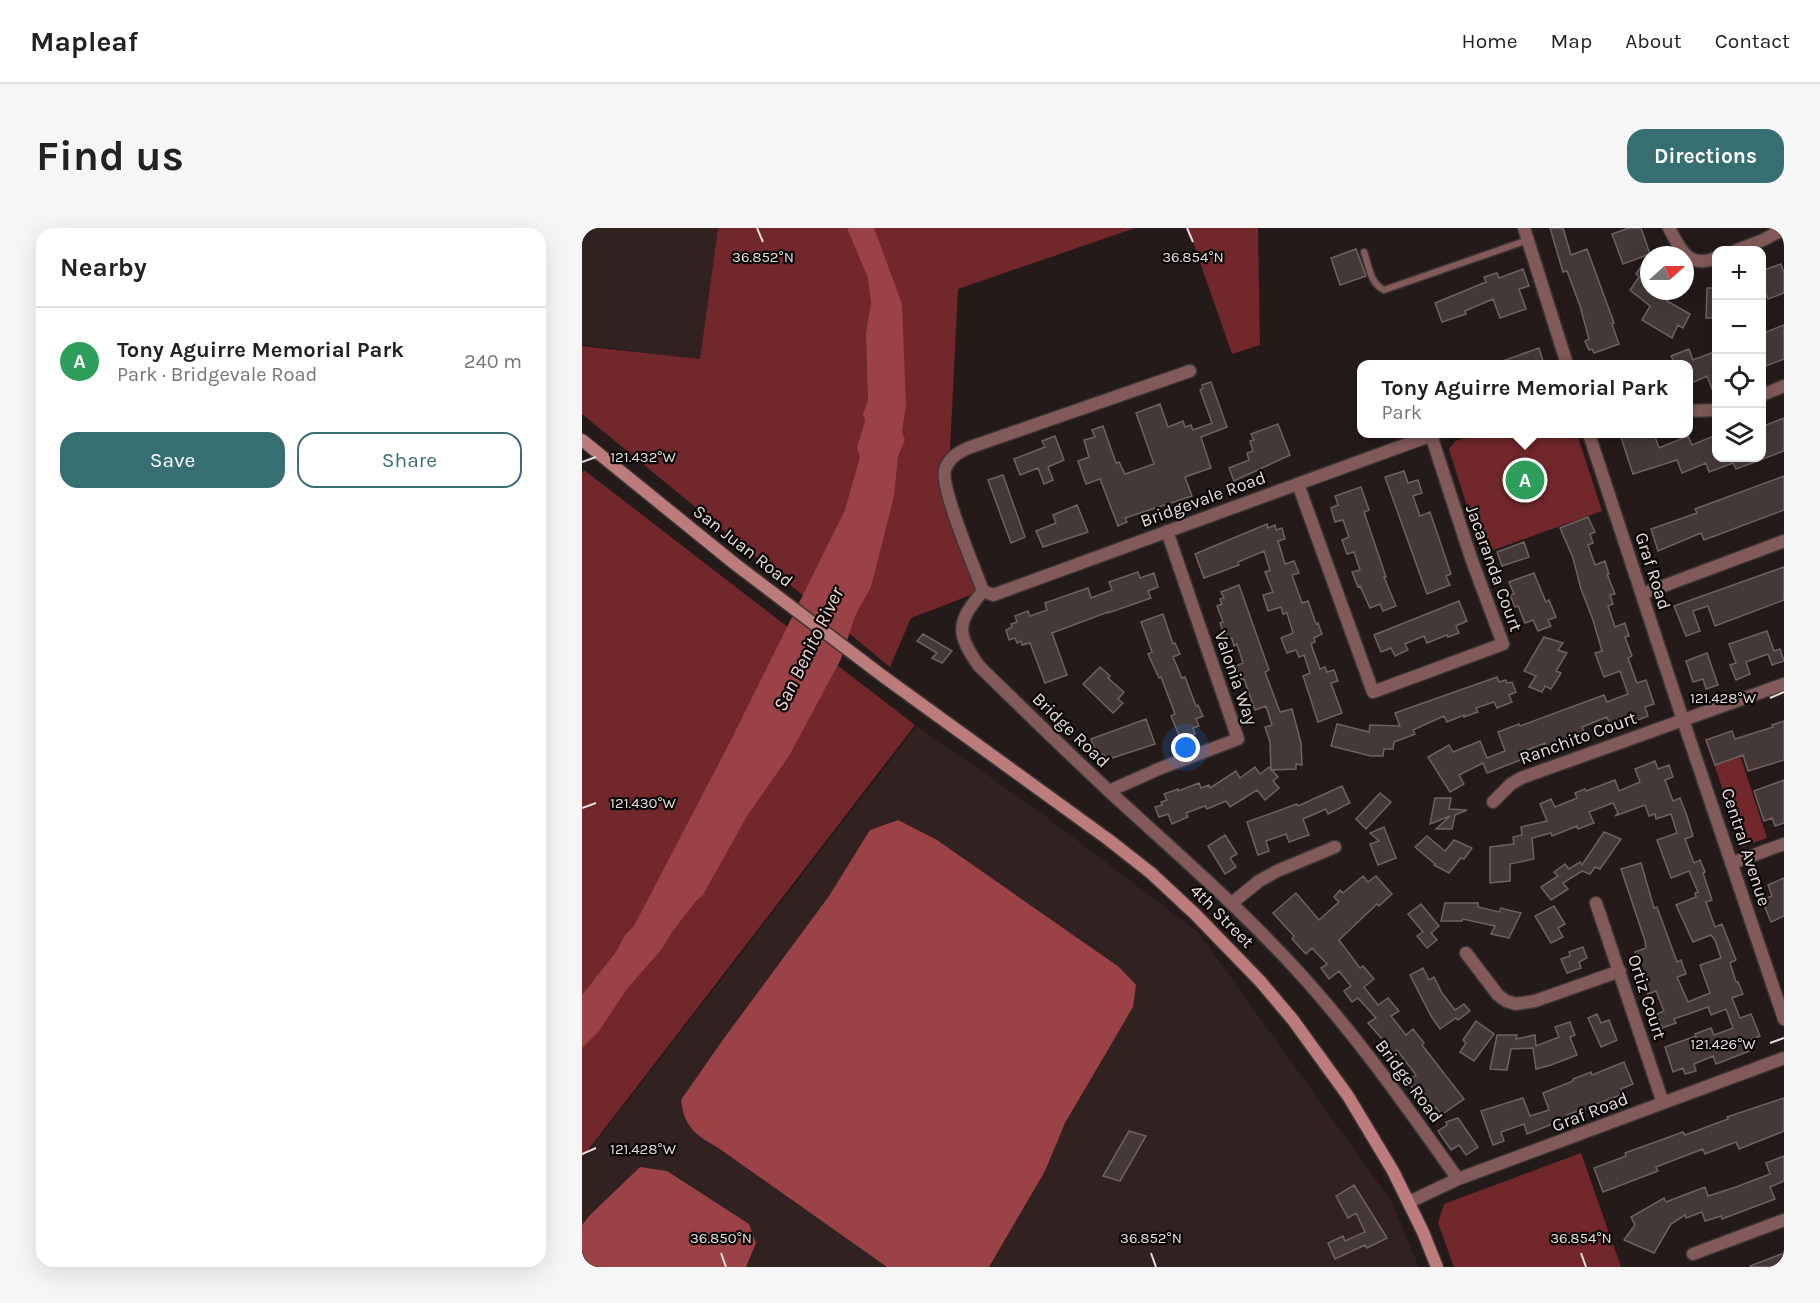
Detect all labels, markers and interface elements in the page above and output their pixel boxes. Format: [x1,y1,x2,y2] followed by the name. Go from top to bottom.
[30,25,138,58] text: Mapleaf
[1462,29,1518,53] text: Home
[1551,29,1592,53] text: Map
[1625,29,1682,53] text: About
[1715,29,1790,53] text: Contact
[1627,129,1784,183] button: Directions
[36,131,184,181] text: Find us
[1640,246,1694,300] north arrow
[1712,246,1766,462] map controls
[1712,246,1766,300] button: +
[732,248,794,266] text: 36.852°N
[1162,248,1224,266] text: 36.854°N
[60,252,147,283] text: Nearby
[1712,300,1766,354] button: −
[117,337,404,363] text: Tony Aguirre Memorial Park
[73,350,86,373] text: A
[464,350,522,373] text: 240 m
[1712,354,1766,408] button: locate
[1357,360,1693,438] popup
[117,363,317,386] text: Park · Bridgevale Road
[1381,375,1669,401] text: Tony Aguirre Memorial Park
[1381,401,1422,424] text: Park
[1712,408,1766,462] button: layers
[60,432,285,488] button: Save
[297,432,522,488] button: Share
[610,448,676,466] text: 121.432°W
[1506,458,1544,502] pin: A
[1137,466,1269,532] street label: Bridgevale Road
[689,500,797,592] street label: San Juan Road
[1461,501,1527,635] street label: Jacaranda Court
[1630,530,1676,612] street label: Graf Road
[768,582,849,715] water label: San Benito River
[1210,628,1263,729] street label: Valonia Way
[1028,688,1114,772] street label: Bridge Road
[1690,689,1757,707] text: 121.428°W
[1516,707,1640,769] street label: Ranchito Court
[1171,733,1200,762] your location
[1717,785,1775,909] street label: Central Avenue
[610,794,677,812] text: 121.430°W
[1185,879,1259,953] street label: 4th Street
[1623,952,1671,1043] street label: Ortiz Court
[1370,1035,1448,1127] street label: Bridge Road
[1690,1035,1756,1053] text: 121.426°W
[1549,1087,1631,1137] street label: Graf Road
[610,1140,677,1158] text: 121.428°W
[690,1229,752,1247] text: 36.850°N
[1120,1229,1182,1247] text: 36.852°N
[1550,1229,1612,1247] text: 36.854°N

